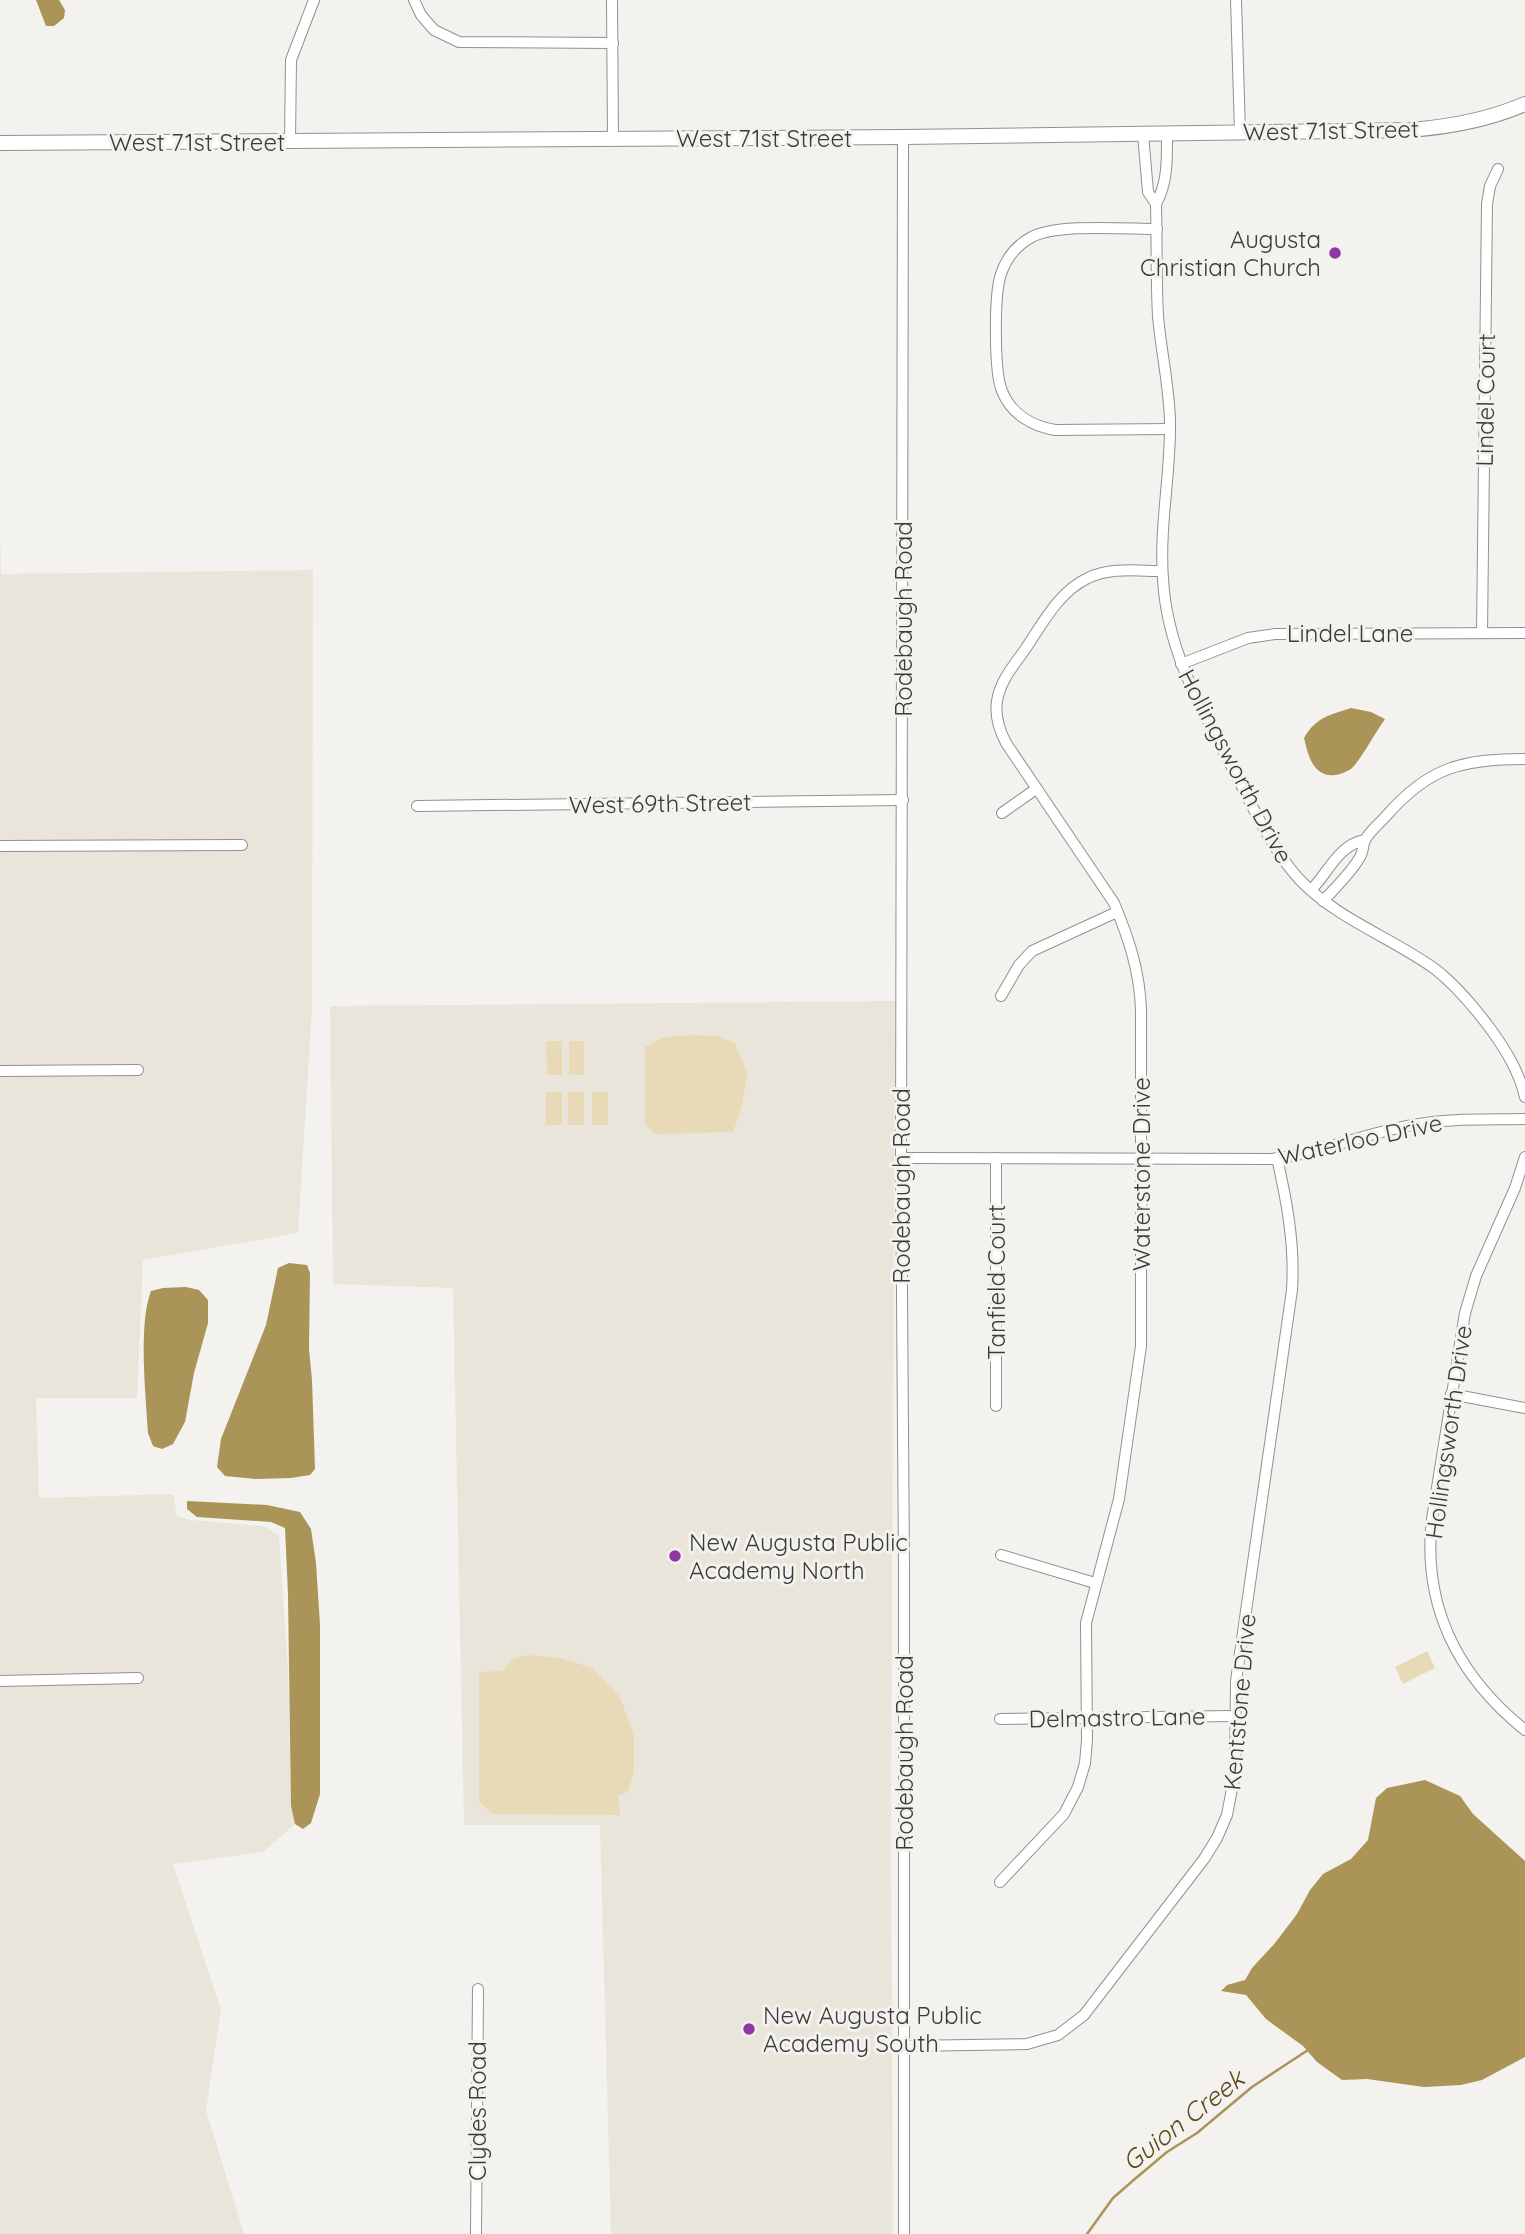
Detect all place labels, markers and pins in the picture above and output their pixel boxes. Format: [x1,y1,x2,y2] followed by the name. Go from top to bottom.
[1140,224,1321,282] place label: Augusta Christian Church
[1327,245,1343,261] marker: Augusta Christian Church
[689,1527,908,1585] place label: New Augusta Public Academy North
[667,1548,683,1564] marker: New Augusta Public Academy North
[763,2000,982,2058] place label: New Augusta Public Academy South
[741,2021,757,2037] marker: New Augusta Public Academy South

